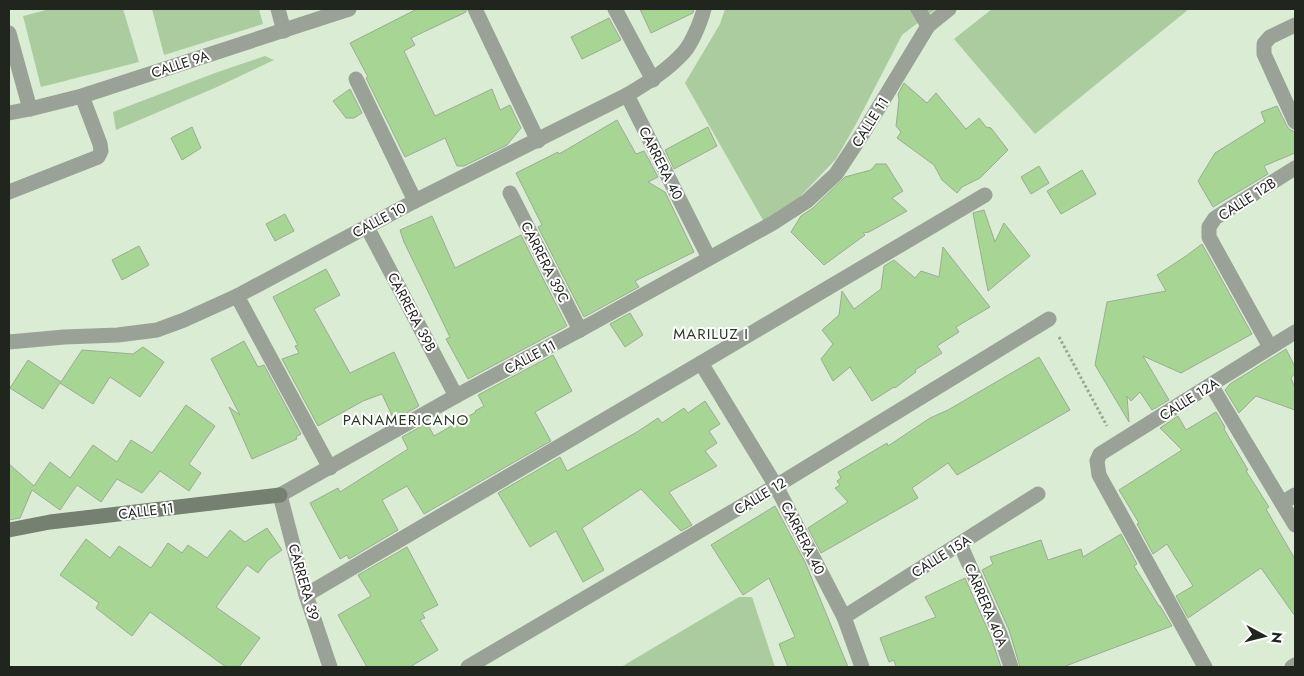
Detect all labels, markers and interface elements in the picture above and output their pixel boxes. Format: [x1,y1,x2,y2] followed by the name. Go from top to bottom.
[149,45,212,83] street label: CALLE 9A
[847,93,893,151] street label: CALLE 11
[634,123,688,203] street label: CARRERA 40
[1214,173,1280,225] street label: CALLE 12B
[349,198,409,242] street label: CALLE 10
[516,218,574,306] street label: CARRERA 39C
[383,269,441,355] street label: CARRERA 39B
[673,323,749,345] district label: MARILUZ I
[501,335,559,379] street label: CALLE 11
[1155,372,1223,425] street label: CALLE 12A
[343,409,469,431] district label: PANAMERICANO
[730,473,790,519] street label: CALLE 12
[117,498,175,524] street label: CALLE 11
[776,498,830,578] street label: CARRERA 40
[907,529,975,582] street label: CALLE 15A
[283,541,325,623] street label: CARRERA 39
[959,560,1013,651] street label: CARRERA 40A
[1239,611,1289,661] north arrow
[1266,631,1288,644] text: N

